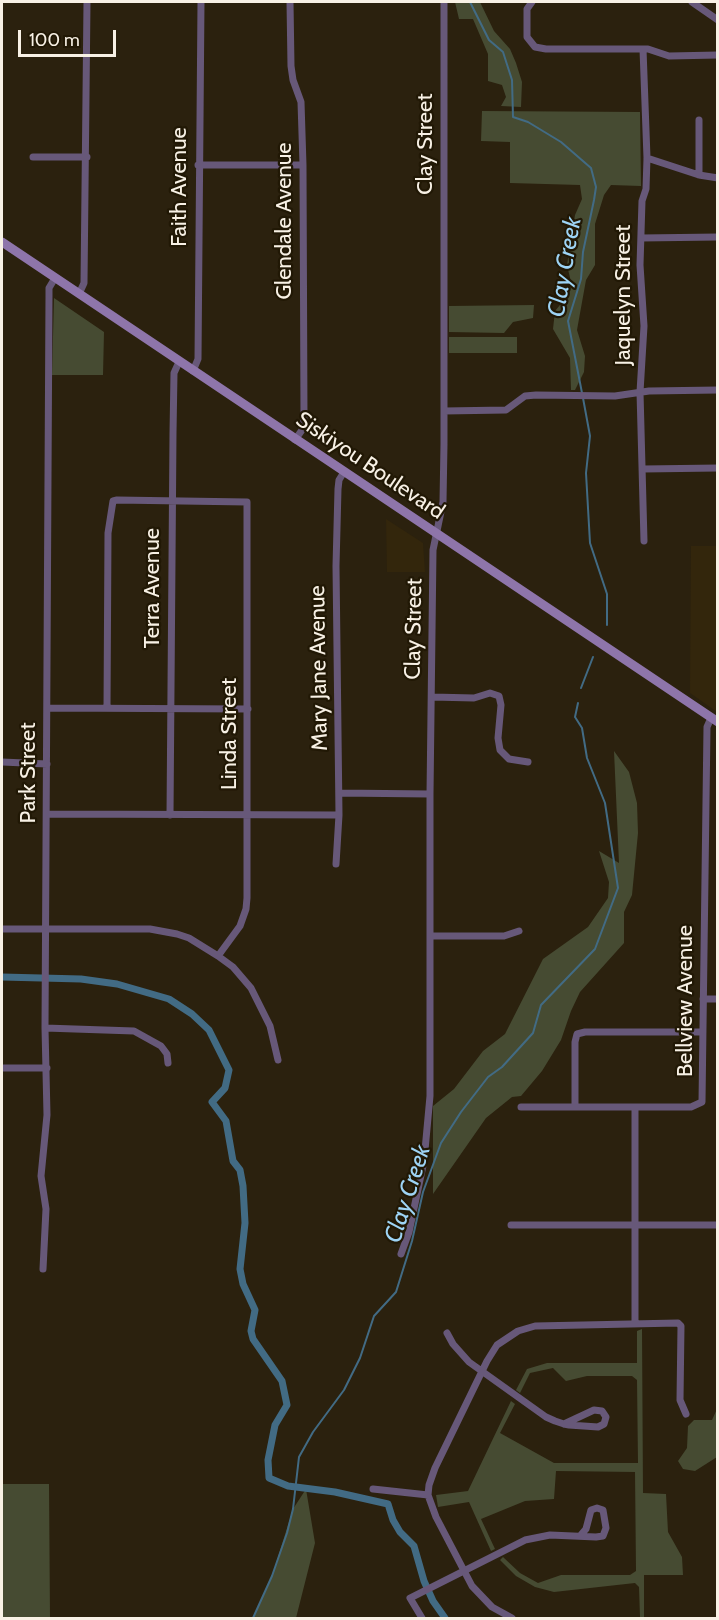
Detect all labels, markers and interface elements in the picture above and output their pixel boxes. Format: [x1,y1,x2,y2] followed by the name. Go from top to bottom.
[21,18,118,56] scale bar
[29,29,80,51] text: 100 m
[413,93,439,195] street label: Clay Street
[167,127,193,247] street label: Faith Avenue
[272,142,298,300] street label: Glendale Avenue
[542,215,588,319] water label: Clay Creek
[611,225,637,365] street label: Jaquelyn Street
[291,407,449,525] street label: Siskiyou Boulevard
[140,528,166,648] street label: Terra Avenue
[400,578,428,680] street label: Clay Street
[304,585,334,751] street label: Mary Jane Avenue
[217,678,243,790] street label: Linda Street
[16,722,42,824] street label: Park Street
[673,925,699,1077] street label: Bellview Avenue
[379,1142,437,1246] water label: Clay Creek

